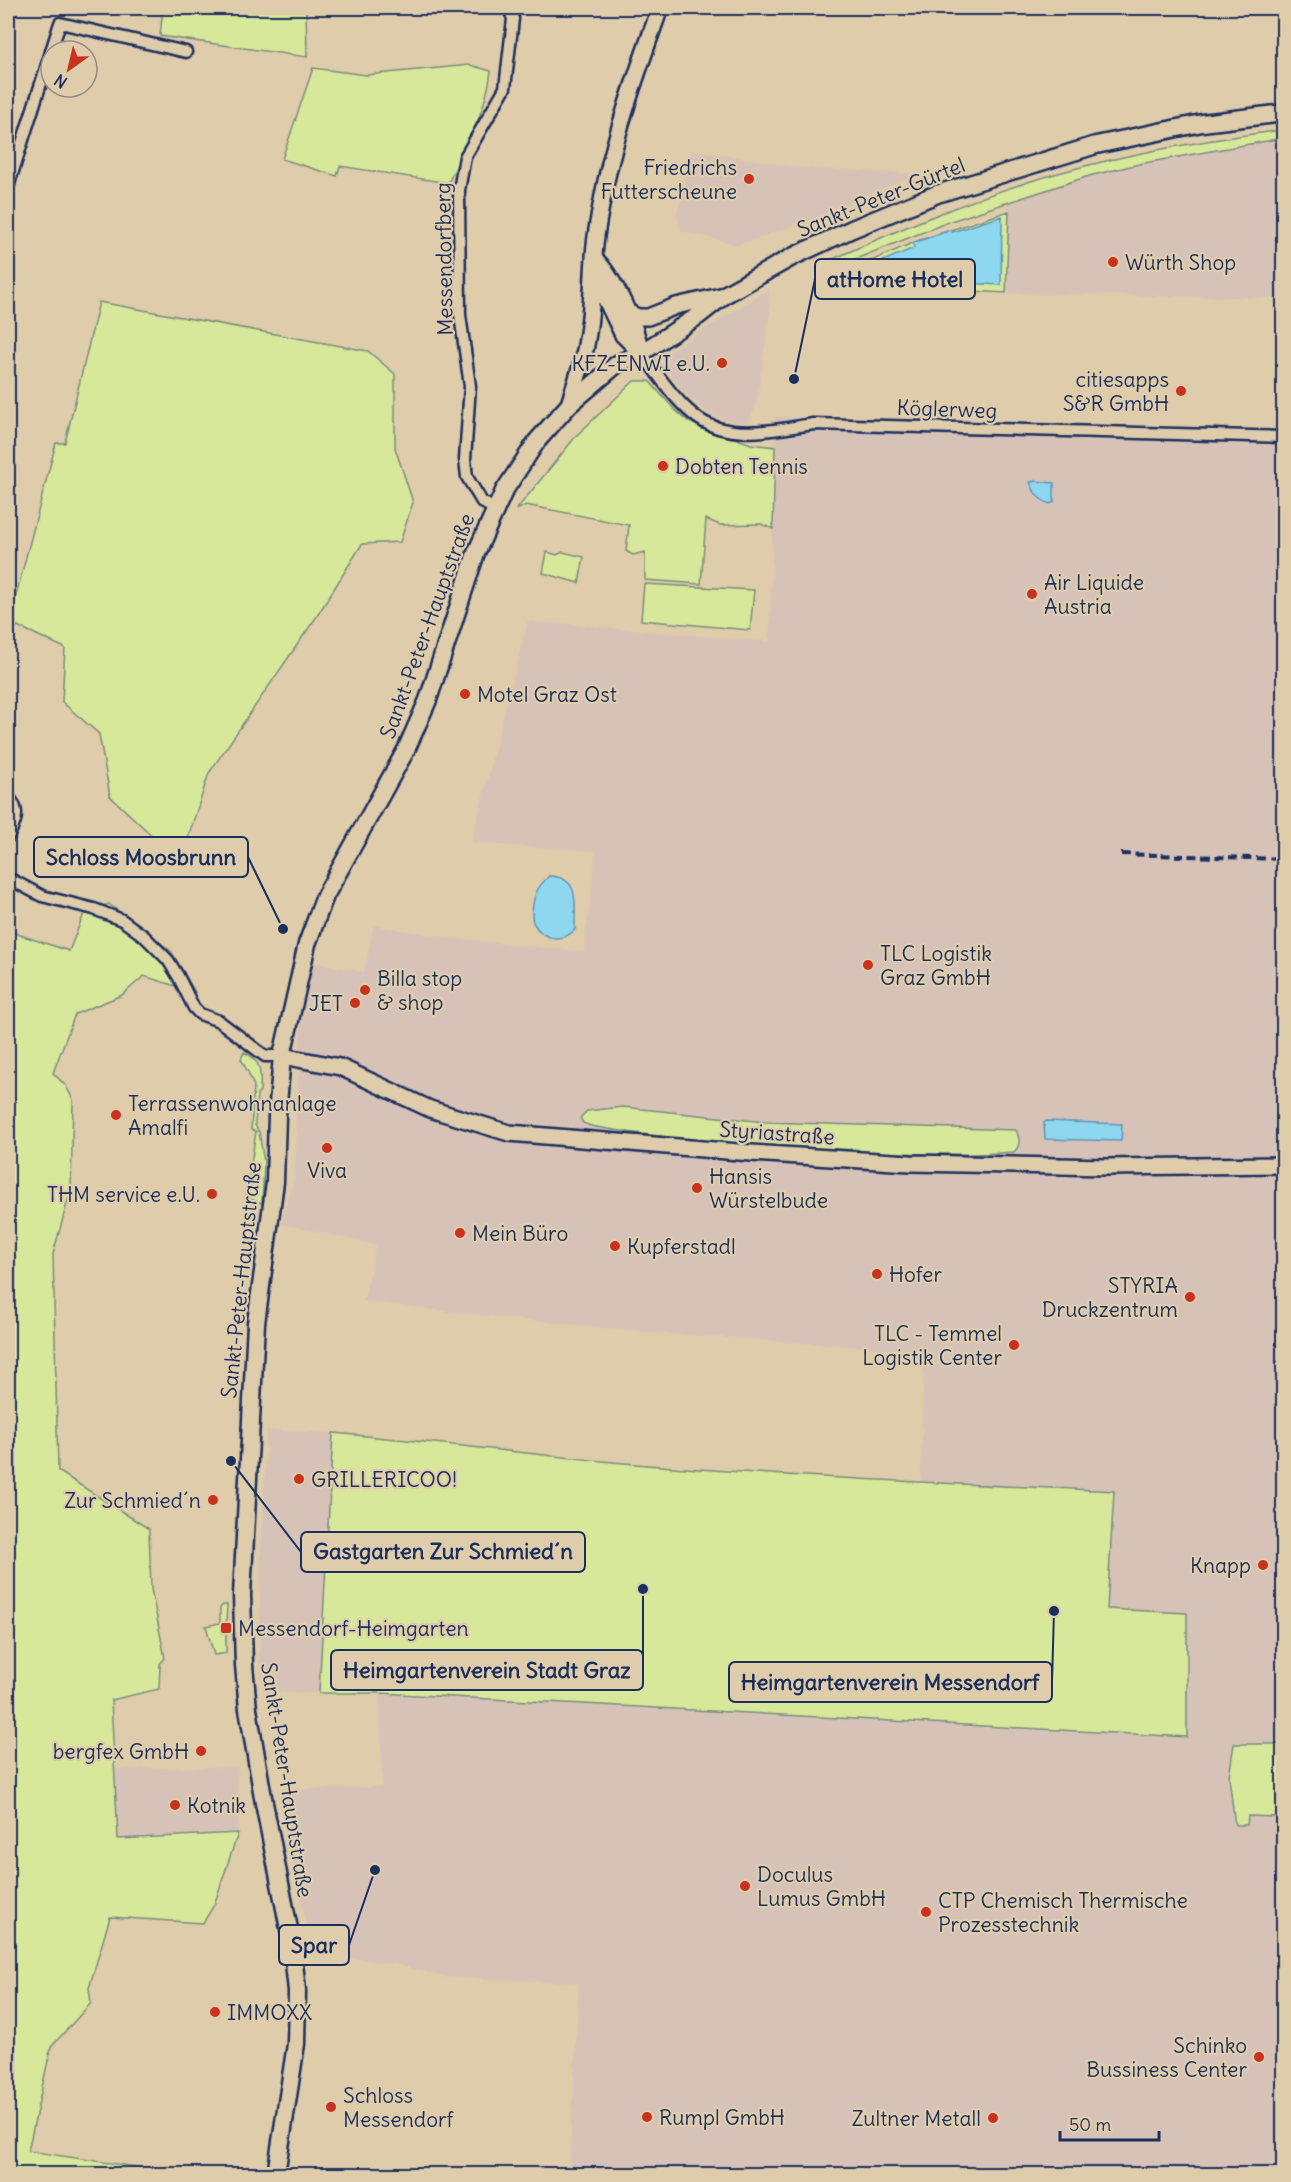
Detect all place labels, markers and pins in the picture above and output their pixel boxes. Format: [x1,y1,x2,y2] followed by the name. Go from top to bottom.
[600,154,737,205] place label: Friedrichs Futterscheune
[742,172,756,186] marker: Friedrichs Futterscheune
[1125,249,1236,276] place label: Würth Shop
[1106,255,1120,269] marker: Würth Shop
[815,259,975,299] callout: atHome Hotel
[571,350,710,377] place label: KFZ-ENWI e.U.
[715,356,729,370] marker: KFZ-ENWI e.U.
[1063,366,1169,417] place label: citiesapps S&R GmbH
[1174,384,1188,398] marker: citiesapps S&R GmbH
[675,453,808,480] place label: Dobten Tennis
[656,459,670,473] marker: Dobten Tennis
[1044,569,1144,620] place label: Air Liquide Austria
[1025,587,1039,601] marker: Air Liquide Austria
[477,681,617,708] place label: Motel Graz Ost
[458,687,472,701] marker: Motel Graz Ost
[34,837,248,877] callout: Schloss Moosbrunn
[880,940,992,991] place label: TLC Logistik Graz GmbH
[861,958,875,972] marker: TLC Logistik Graz GmbH
[377,965,462,1016] place label: Billa stop & shop
[358,983,372,997] marker: Billa stop & shop
[309,990,343,1017] place label: JET
[348,996,362,1010] marker: JET
[128,1090,337,1141] place label: Terrassenwohnanlage Amalfi
[109,1108,123,1122] marker: Terrassenwohnanlage Amalfi
[320,1141,334,1155] marker: Viva
[307,1157,347,1184] place label: Viva
[709,1163,828,1214] place label: Hansis Würstelbude
[47,1181,200,1208] place label: THM service e.U.
[690,1181,704,1195] marker: Hansis Würstelbude
[205,1187,219,1201] marker: THM service e.U.
[472,1220,568,1247] place label: Mein Büro
[453,1226,467,1240] marker: Mein Büro
[627,1233,736,1260] place label: Kupferstadl
[608,1239,622,1253] marker: Kupferstadl
[889,1261,942,1288] place label: Hofer
[870,1267,884,1281] marker: Hofer
[1042,1272,1178,1323] place label: STYRIA Druckzentrum
[1183,1290,1197,1304] marker: STYRIA Druckzentrum
[862,1320,1002,1371] place label: TLC - Temmel Logistik Center
[1007,1338,1021,1352] marker: TLC - Temmel Logistik Center
[311,1466,457,1493] place label: GRILLERICOO!
[292,1472,306,1486] marker: GRILLERICOO!
[64,1487,201,1514] place label: Zur Schmied´n
[206,1493,220,1507] marker: Zur Schmied´n
[301,1532,585,1572] callout: Gastgarten Zur Schmied´n
[1190,1552,1251,1579] place label: Knapp
[1256,1558,1270,1572] marker: Knapp
[238,1615,469,1642] place label: Messendorf-Heimgarten
[219,1621,233,1635] marker: Messendorf-Heimgarten
[331,1650,643,1690] callout: Heimgartenverein Stadt Graz
[729,1662,1052,1702] callout: Heimgartenverein Messendorf
[53,1738,189,1765] place label: bergfex GmbH
[194,1744,208,1758] marker: bergfex GmbH
[187,1792,246,1819] place label: Kotnik
[168,1798,182,1812] marker: Kotnik
[757,1861,886,1912] place label: Doculus Lumus GmbH
[738,1879,752,1893] marker: Doculus Lumus GmbH
[938,1887,1188,1938] place label: CTP Chemisch Thermische Prozesstechnik
[919,1905,933,1919] marker: CTP Chemisch Thermische Prozesstechnik
[279,1925,349,1965] callout: Spar
[227,1999,312,2026] place label: IMMOXX
[208,2005,222,2019] marker: IMMOXX
[1086,2032,1247,2083] place label: Schinko Bussiness Center
[1252,2050,1266,2064] marker: Schinko Bussiness Center
[343,2082,455,2133] place label: Schloss Messendorf
[324,2100,338,2114] marker: Schloss Messendorf
[659,2104,785,2131] place label: Rumpl GmbH
[852,2105,981,2132] place label: Zultner Metall
[640,2110,654,2124] marker: Rumpl GmbH
[986,2111,1000,2125] marker: Zultner Metall

